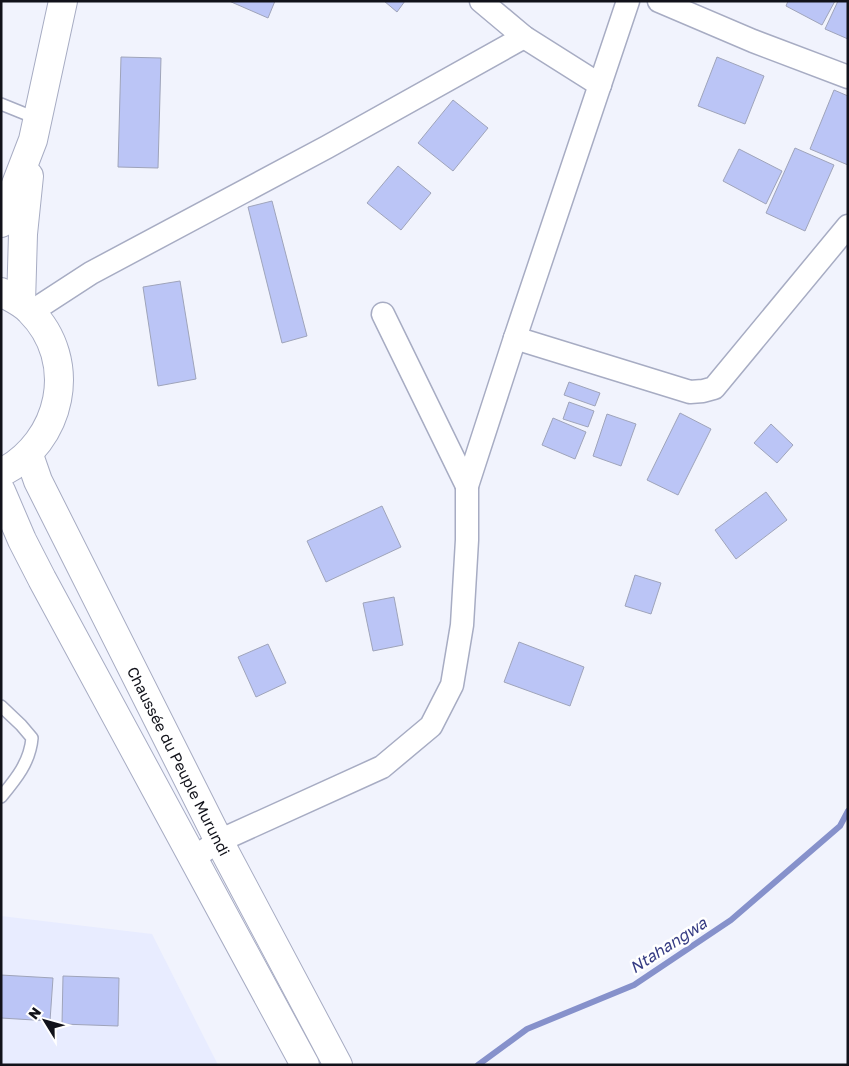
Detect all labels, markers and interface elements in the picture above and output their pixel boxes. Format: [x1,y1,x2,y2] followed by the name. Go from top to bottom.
[124,663,234,859] street label: Chaussée du Peuple Murundi
[626,912,711,977] water label: Ntahangwa
[20,996,70,1046] north arrow
[24,1004,44,1022] text: N

